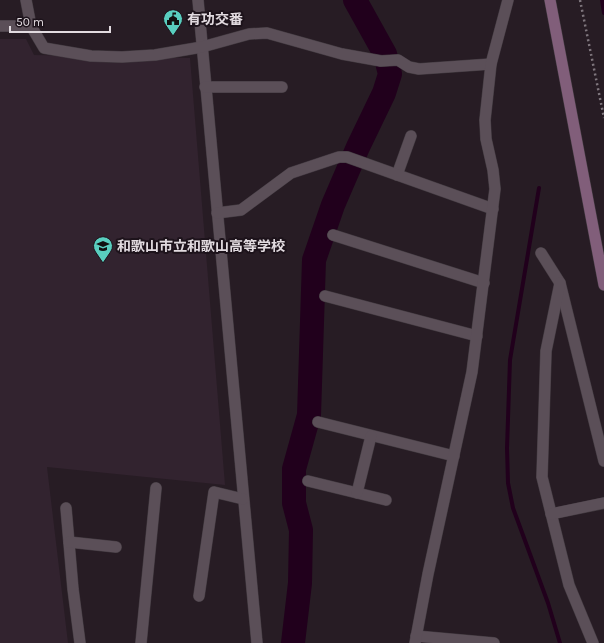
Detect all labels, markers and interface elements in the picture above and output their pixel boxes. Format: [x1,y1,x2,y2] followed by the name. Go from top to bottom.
[10,8,110,34] scale bar
[162,8,184,36] public building icon: 有功交番
[187,11,243,28] place label: 有功交番
[16,15,44,29] text: 50 m
[92,235,114,263] school or university icon: 和歌山市立和歌山高等学校
[117,238,285,255] place label: 和歌山市立和歌山高等学校

